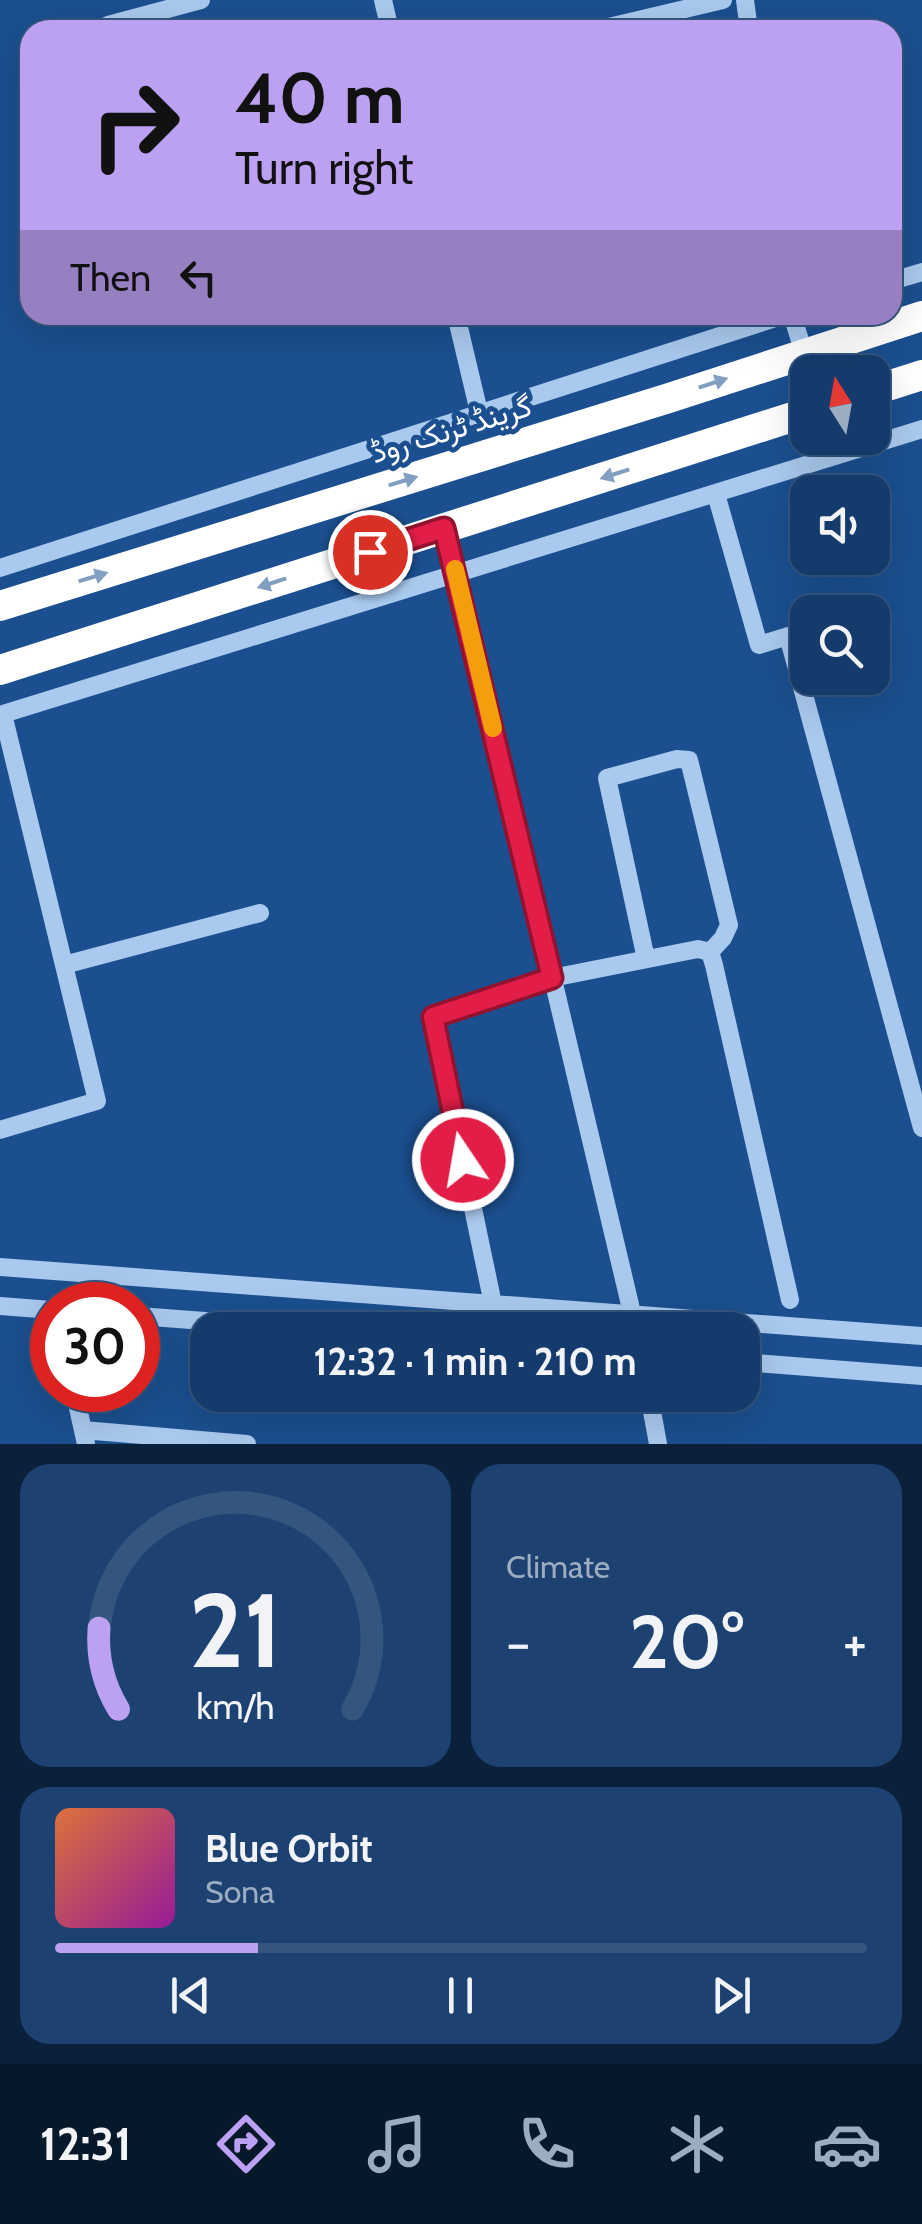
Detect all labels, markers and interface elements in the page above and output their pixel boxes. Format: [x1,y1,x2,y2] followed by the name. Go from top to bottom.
[235,55,404,141] text: 40 m
[70,60,200,190] icon: right
[235,141,414,195] text: Turn right
[171,250,226,305] icon: left
[70,254,151,301] text: Then
[790,355,890,455] north arrow
[790,355,890,695] map controls
[699,375,729,390] one-way arrow
[366,387,536,471] street label: گرینڈ ٹرنک روڈ
[599,467,629,482] one-way arrow
[389,472,419,487] one-way arrow
[790,475,890,575] button: sound
[328,510,413,595] pin
[343,525,398,580] icon: arrive
[78,569,109,584] one-way arrow
[256,577,286,592] one-way arrow
[790,595,890,695] button: search
[411,1108,515,1212] position arrow
[30,1282,160,1412] speed limit sign: 30
[313,1338,637,1385] text: 12:32 · 1 min · 210 m
[506,1547,610,1586] text: Climate
[189,1567,282,1693] text: 21
[629,1596,744,1687] text: 20°
[506,1609,530,1676] text: −
[843,1609,867,1676] text: +
[196,1685,275,1728] text: km/h
[205,1825,373,1872] text: Blue Orbit
[205,1872,275,1911] text: Sona
[163,1968,218,2023] icon: previous
[433,1968,488,2023] icon: pause
[704,1968,759,2023] icon: next
[211,2109,281,2179] icon: directions
[362,2109,432,2179] icon: music
[512,2109,582,2179] icon: phone
[662,2109,732,2179] icon: climate
[812,2109,882,2179] icon: car
[40,2117,131,2171] text: 12:31

